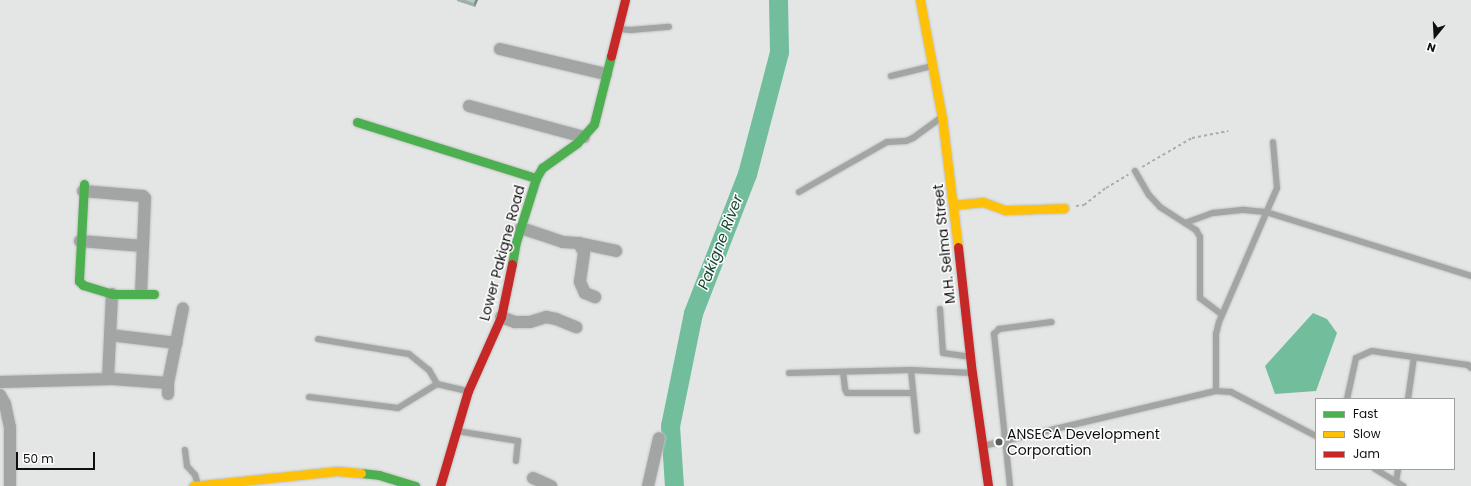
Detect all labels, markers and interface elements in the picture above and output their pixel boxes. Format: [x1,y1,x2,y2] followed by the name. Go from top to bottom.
[1415,16,1455,56] north arrow
[1425,39,1438,56] text: N
[476,183,528,323] street label: Lower Pakigne Road
[929,183,959,305] street label: M.H. Selma Street
[694,192,746,292] water label: Pakigne River
[1315,398,1455,470] legend
[1353,405,1378,422] text: Fast
[1353,425,1381,442] text: Slow
[1007,426,1160,458] place label: ANSECA Development Corporation
[994,437,1004,447] marker: ANSECA Development Corporation
[18,444,97,470] scale bar
[1353,445,1380,462] text: Jam
[23,450,54,467] text: 50 m

